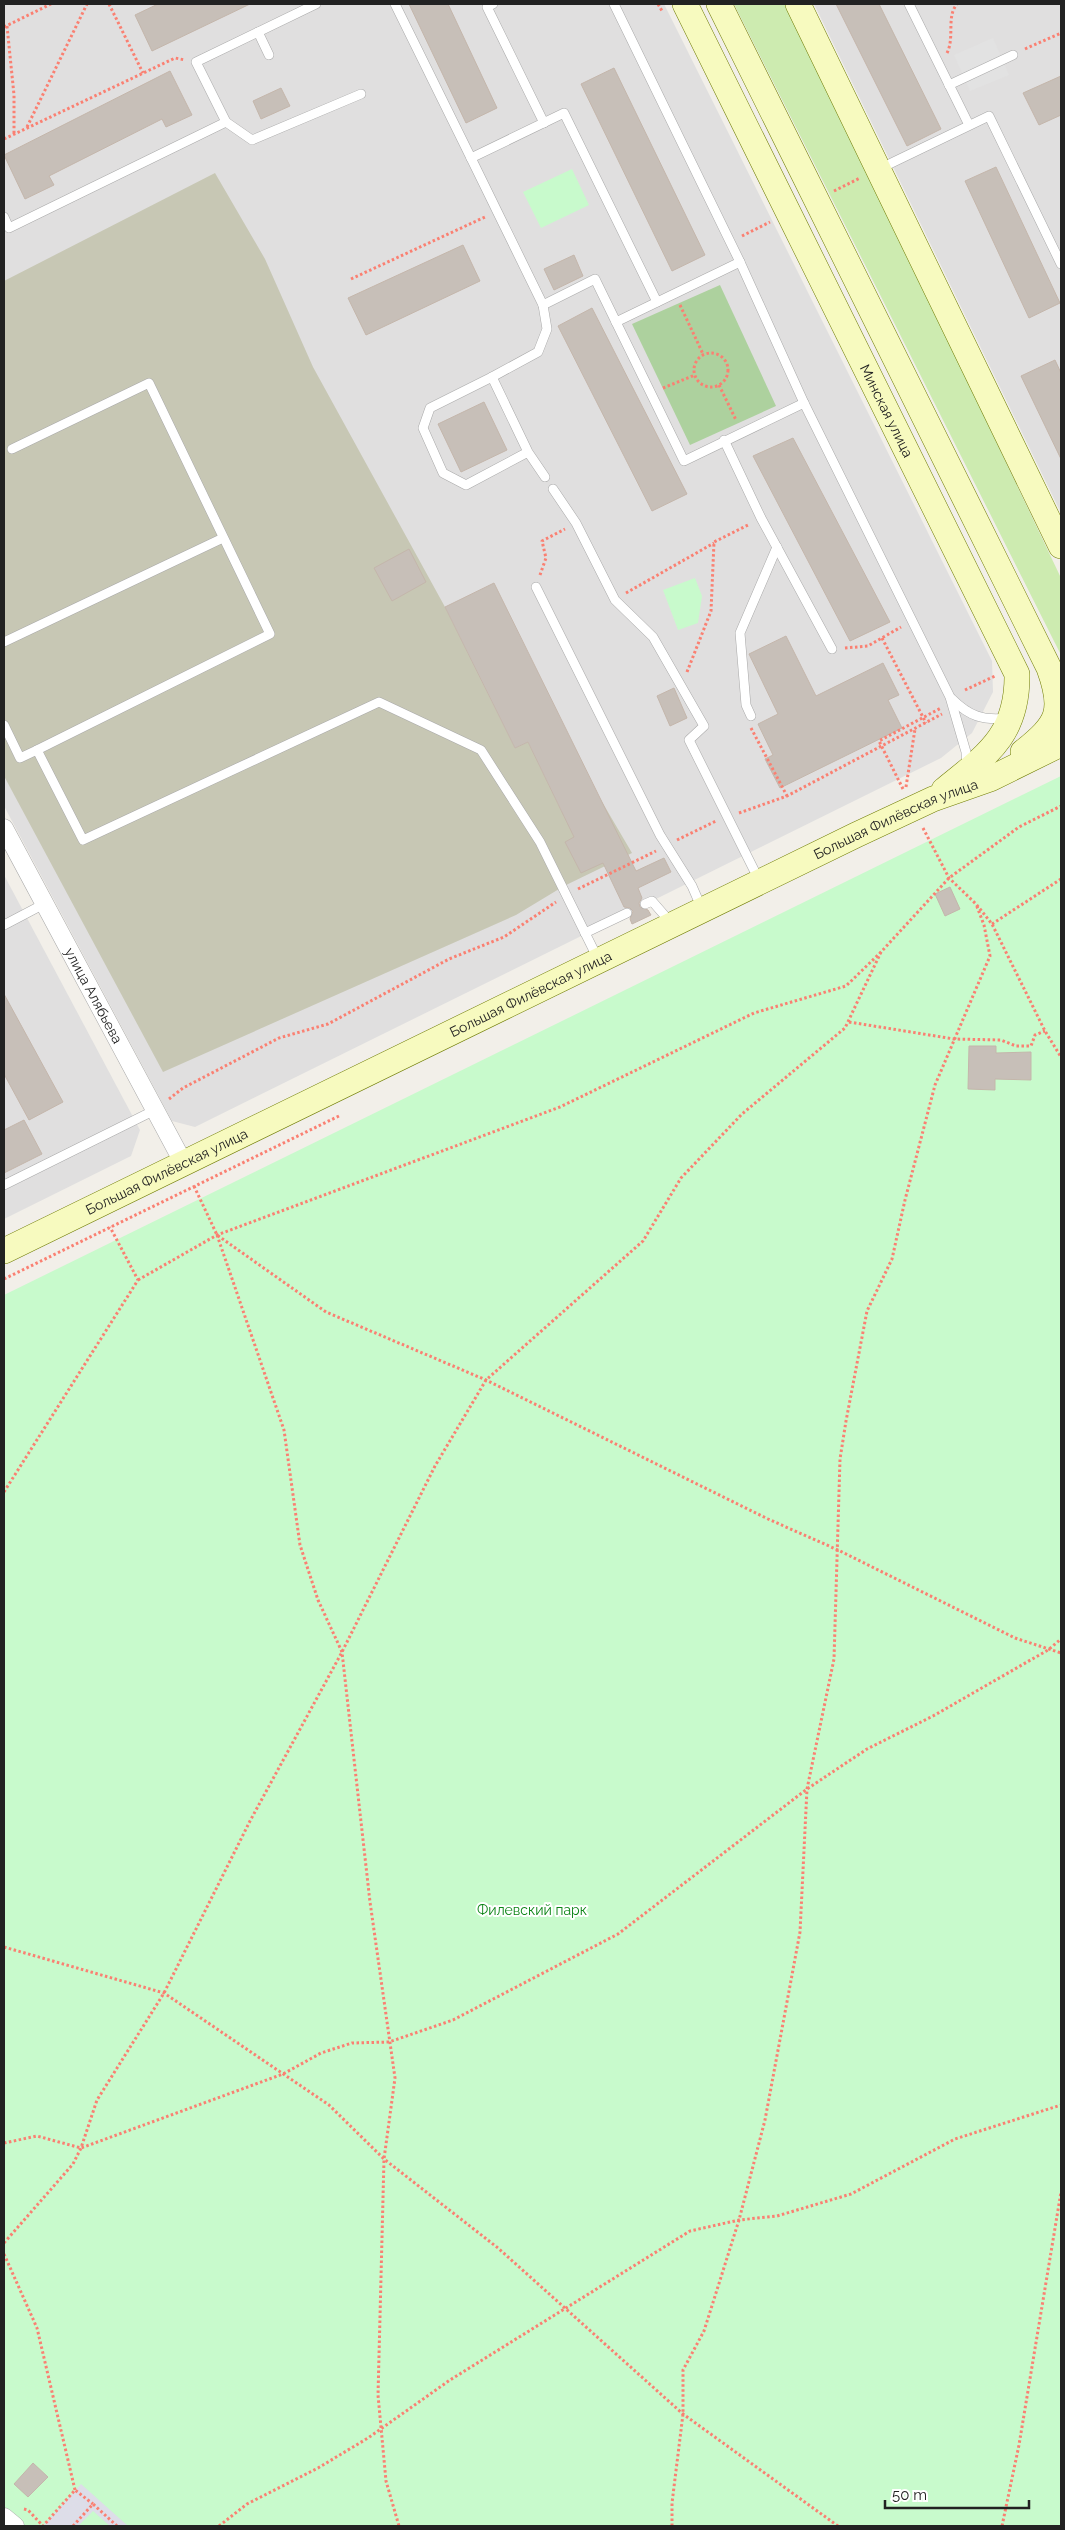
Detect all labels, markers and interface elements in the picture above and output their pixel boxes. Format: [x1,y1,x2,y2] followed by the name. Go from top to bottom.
[857,362,916,460] street label: Минская улица
[811,776,980,862] street label: Большая Филёвская улица
[62,945,126,1046] street label: улица Алябьева
[447,948,614,1040] street label: Большая Филёвская улица
[83,1125,250,1218] street label: Большая Филёвская улица
[477,1902,587,1918] park label: Филевский парк
[885,2478,1029,2510] scale bar
[892,2486,927,2504] text: 50 m

